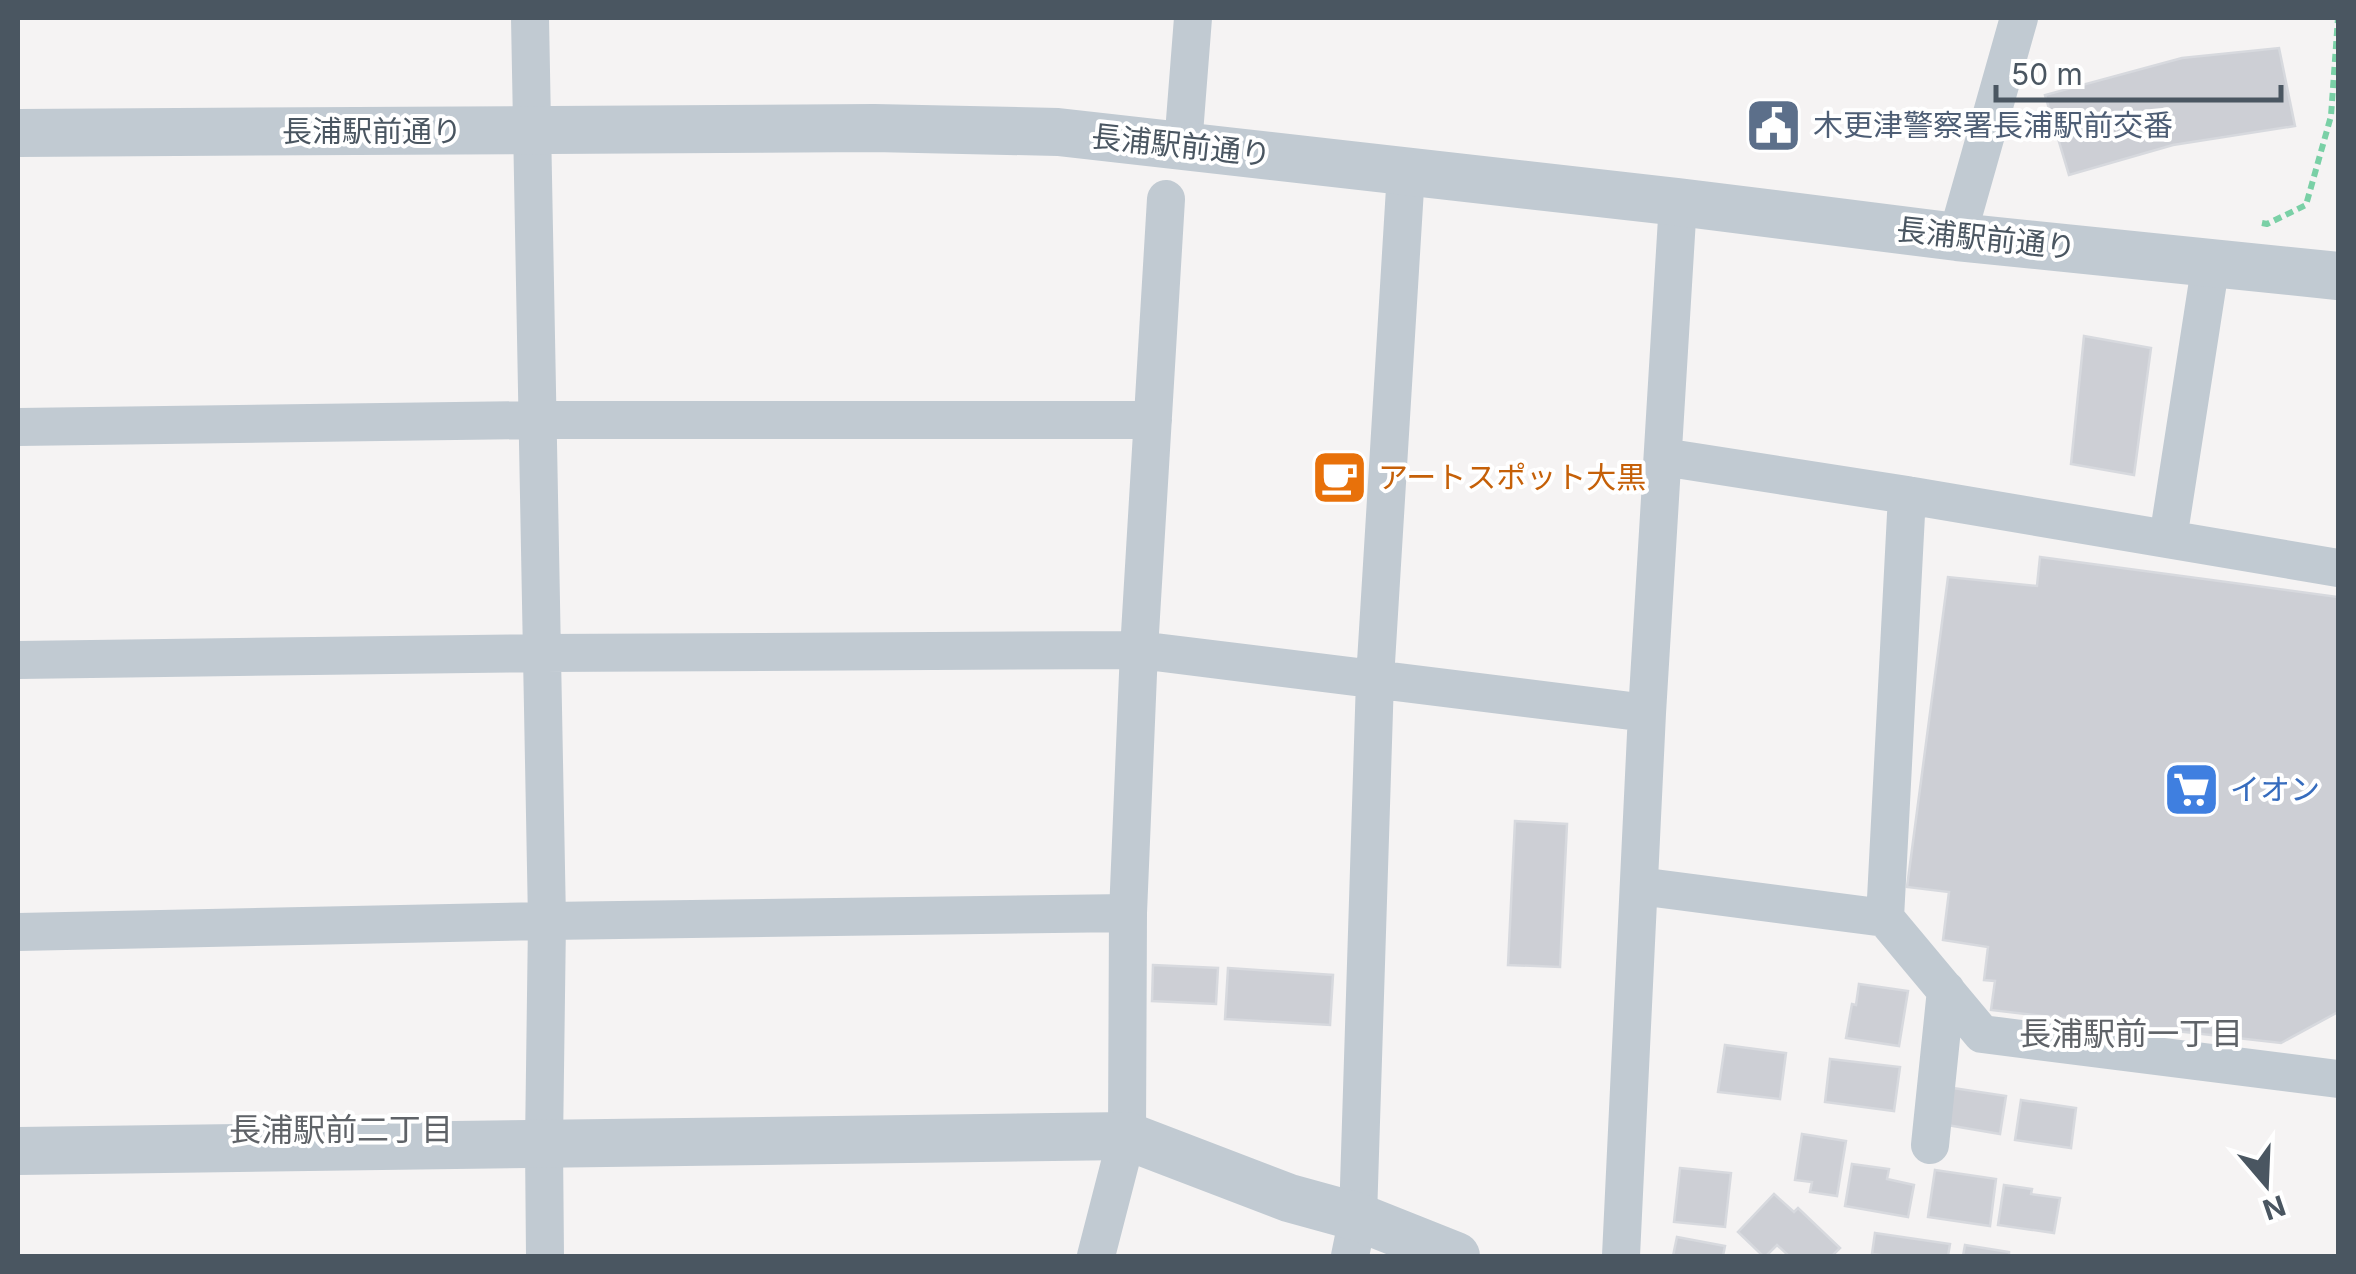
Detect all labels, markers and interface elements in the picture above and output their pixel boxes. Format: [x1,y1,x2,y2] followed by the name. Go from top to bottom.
[1996,40,2281,102] scale bar
[2011,56,2083,92] text: 50 m
[1744,96,1804,156] public building icon: 木更津警察署長浦駅前交番
[1813,107,2173,143] place label: 木更津警察署長浦駅前交番
[282,113,462,149] street label: 長浦駅前通り
[1090,118,1272,172] street label: 長浦駅前通り
[1895,211,2077,265] street label: 長浦駅前通り
[1309,448,1369,508] cafe icon: アートスポット大黒
[1378,459,1646,495] place label: アートスポット大黒
[2161,760,2221,820] supermarket icon: イオン
[2230,771,2320,807] place label: イオン
[2019,1014,2243,1053] district label: 長浦駅前一丁目
[229,1110,453,1149] district label: 長浦駅前二丁目
[2216,1134,2316,1234] north arrow
[2259,1188,2290,1227] text: N

